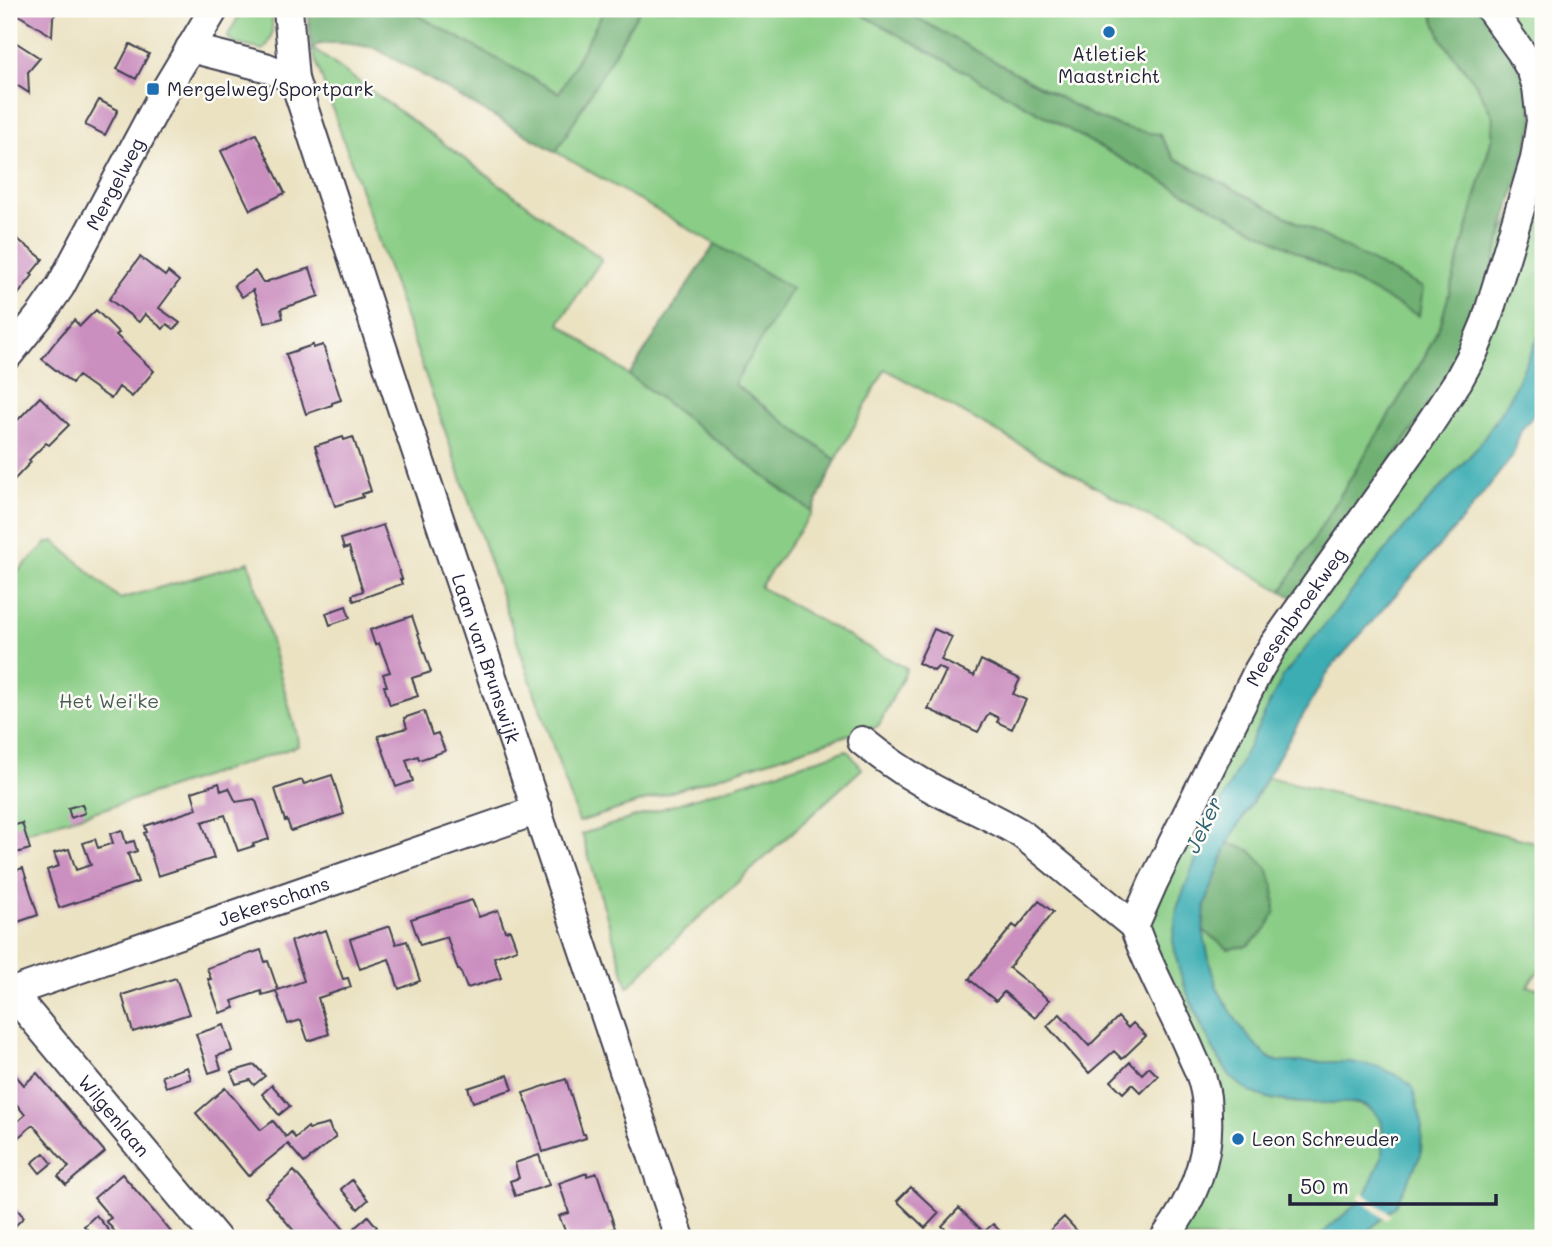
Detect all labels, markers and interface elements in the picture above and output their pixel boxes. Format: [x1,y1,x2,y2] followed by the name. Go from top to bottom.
[1101,24,1117,40] marker: Atletiek Maastricht
[1058,41,1160,88] place label: Atletiek Maastricht
[167,76,373,101] place label: Mergelweg/Sportpark
[145,81,161,97] marker: Mergelweg/Sportpark
[80,133,149,234] street label: Mergelweg
[1239,542,1351,690] street label: Meesenbroekweg
[446,571,527,747] street label: Laan van Brunswijk
[59,688,159,713] park label: Het Wei'ke
[1178,792,1227,857] water label: Jeker
[214,870,333,932] street label: Jekerschans
[73,1069,156,1162] street label: Wilgenlaan
[1252,1126,1399,1151] place label: Leon Schreuder
[1230,1131,1246,1147] marker: Leon Schreuder
[1290,1163,1496,1207] scale bar
[1300,1172,1349,1199] text: 50 m

